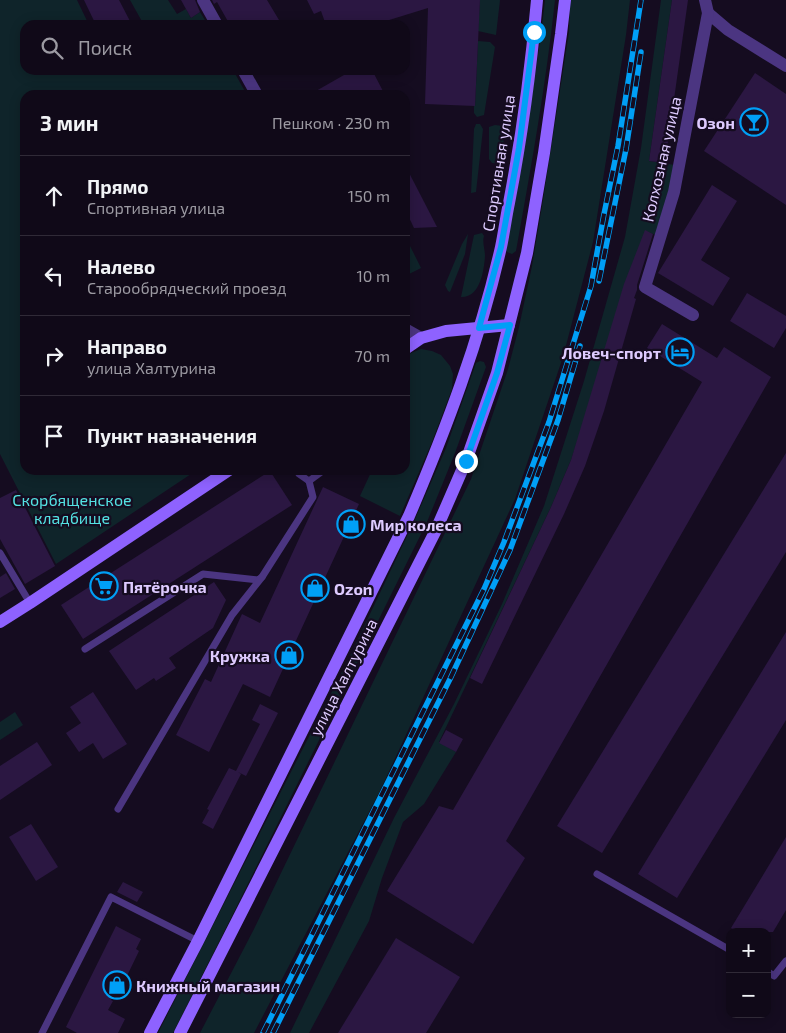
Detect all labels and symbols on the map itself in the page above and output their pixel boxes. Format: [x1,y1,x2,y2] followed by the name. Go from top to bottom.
[523,21,546,44] route start
[478,93,519,233] street label: Спортивная улица
[637,95,686,224] street label: Колхозная улица
[739,107,769,137] bar icon: Озон
[697,113,735,132] place label: Озон
[665,337,695,367] hotel icon: Ловеч-спорт
[562,343,661,362] place label: Ловеч-спорт
[455,450,478,473] route end
[12,490,132,527] park label: Скорбященское кладбище
[336,509,366,539] shop icon: Мир колеса
[370,515,462,534] place label: Мир колеса
[89,571,119,601] supermarket icon: Пятёрочка
[300,573,330,603] shop icon: Ozon
[123,577,207,596] place label: Пятёрочка
[334,579,372,598] place label: Ozon
[305,615,382,739] street label: улица Халтурина
[274,640,304,670] shop icon: Кружка
[210,646,270,665] place label: Кружка
[102,970,132,1000] shop icon: Книжный магазин
[136,976,280,995] place label: Книжный магазин

